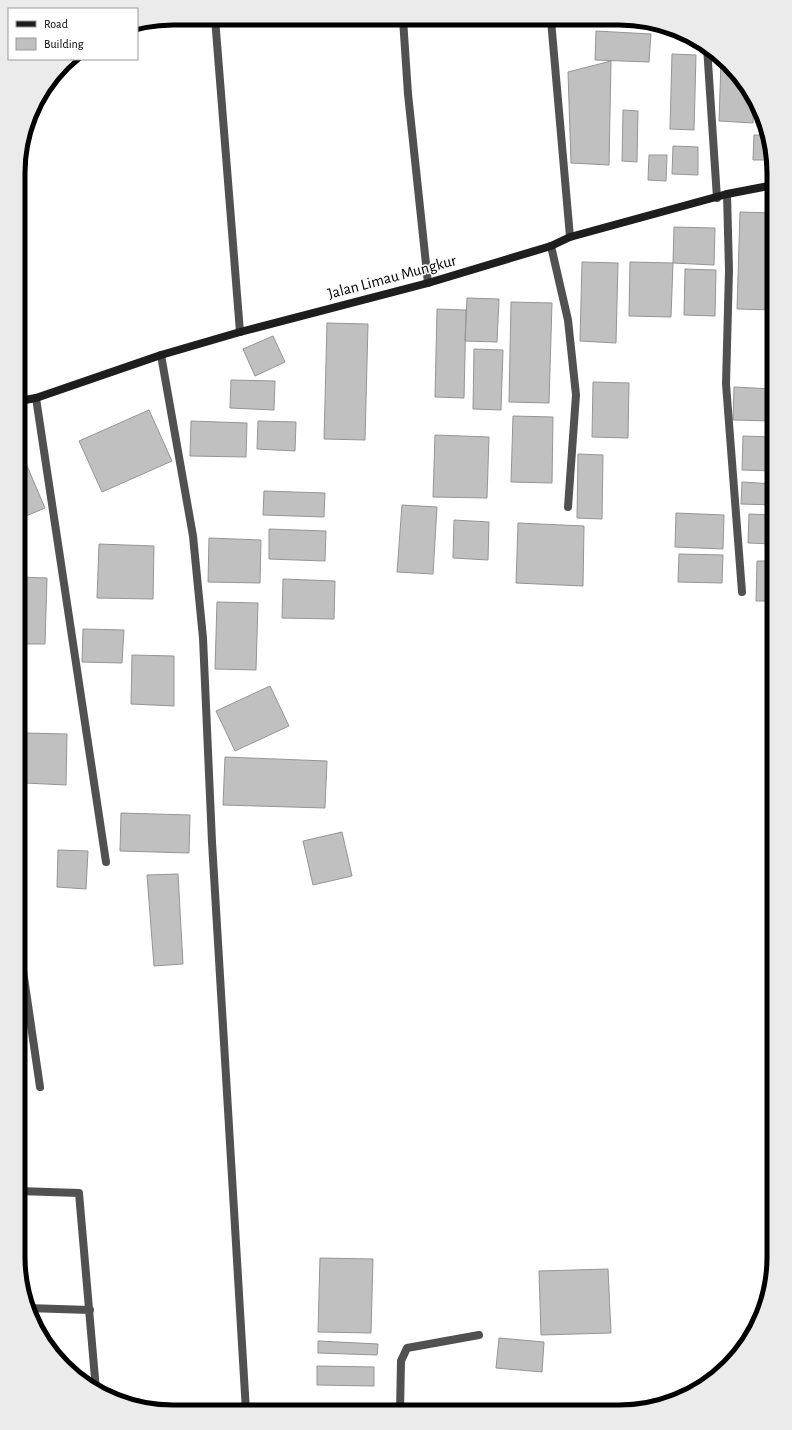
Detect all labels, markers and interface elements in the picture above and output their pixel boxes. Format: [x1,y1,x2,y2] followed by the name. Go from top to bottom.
[8,8,138,60] legend
[44,18,68,30] text: Road
[44,38,84,50] text: Building
[326,252,459,302] street label: Jalan Limau Mungkur

